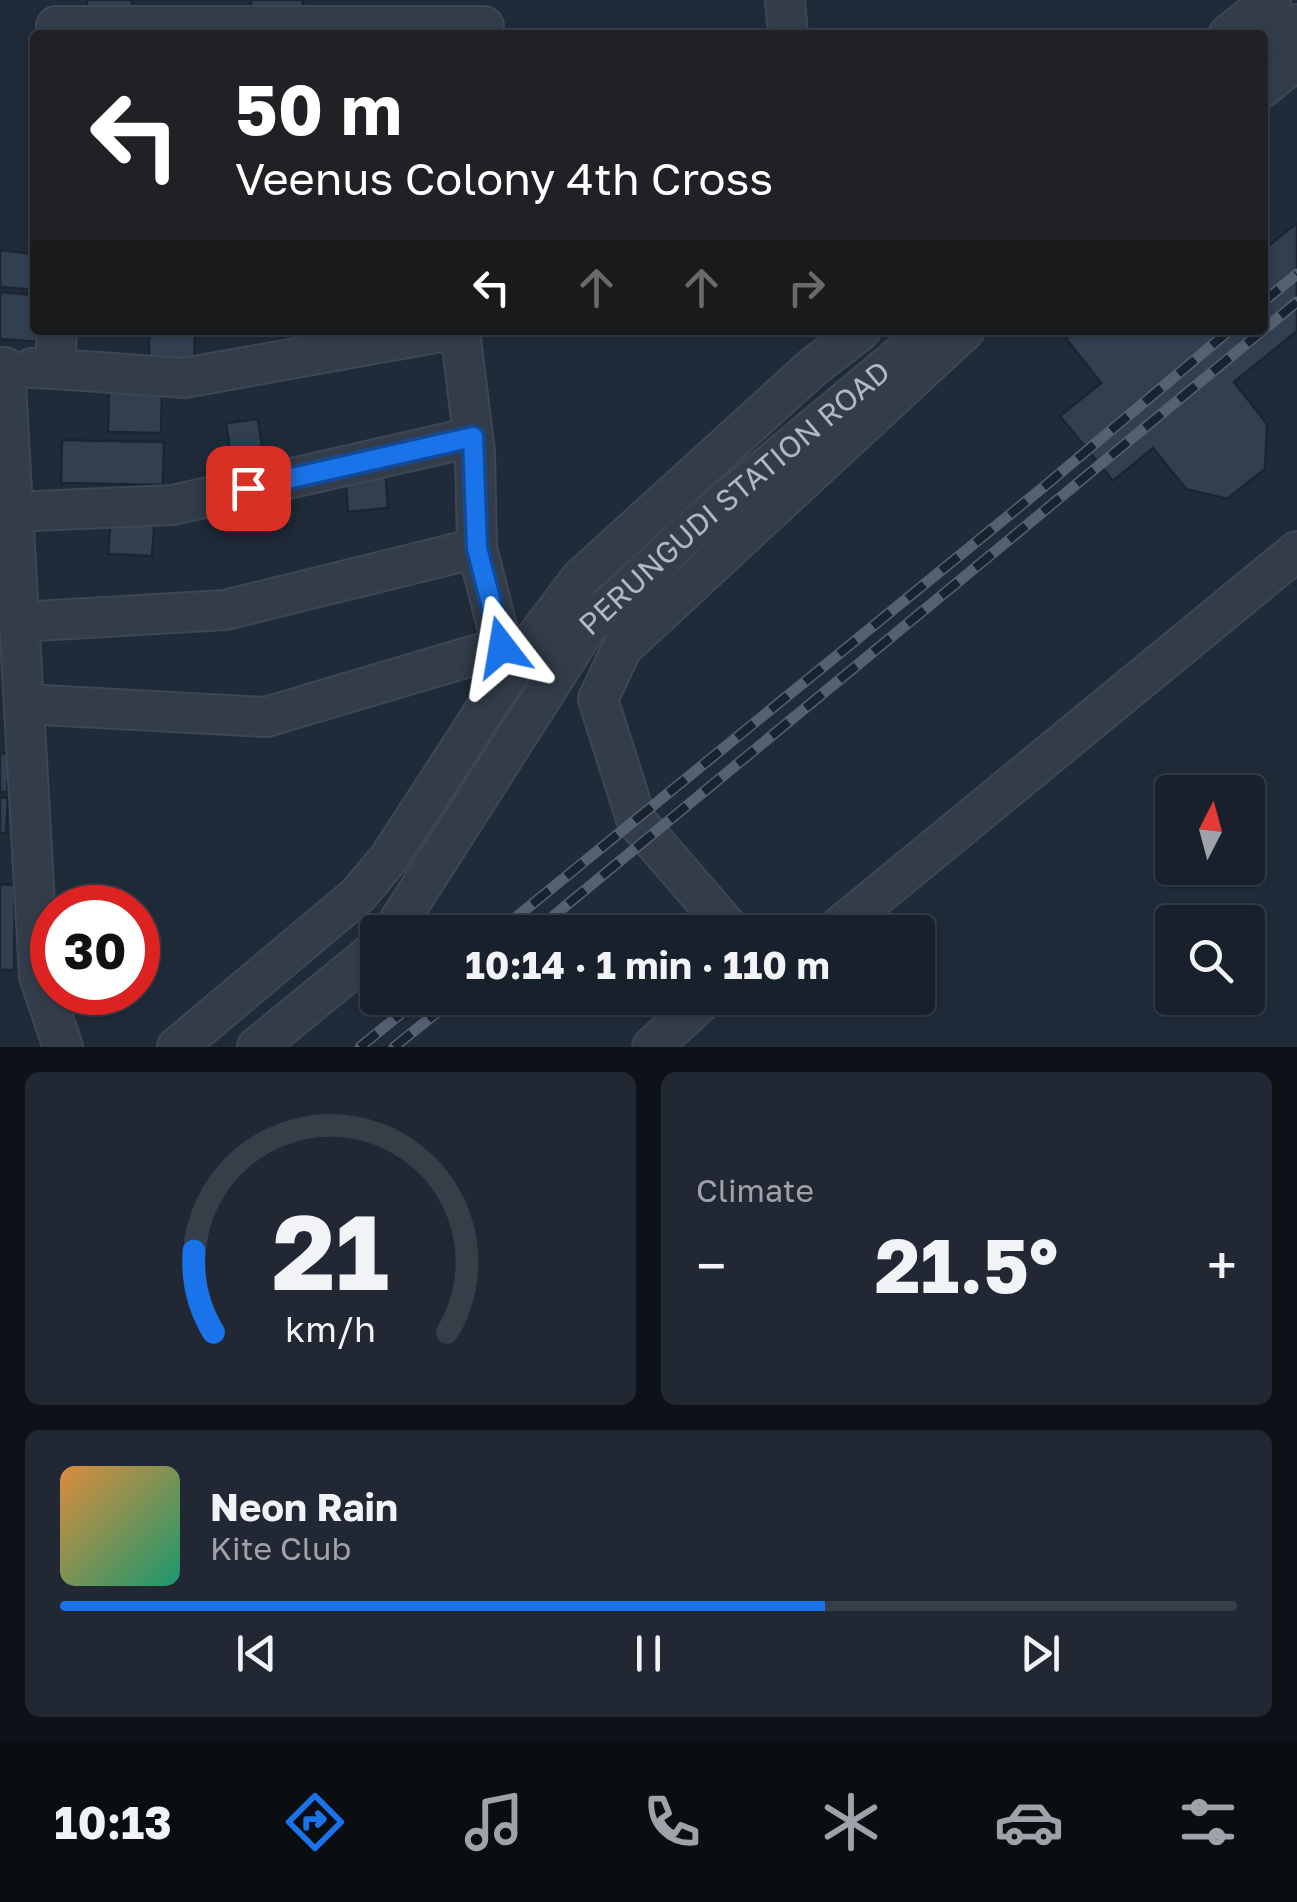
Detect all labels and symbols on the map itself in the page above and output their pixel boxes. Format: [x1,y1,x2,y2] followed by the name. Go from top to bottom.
[571,353,897,642] street label: PERUNGUDI STATION ROAD
[206,446,291,531] pin
[450,595,554,699] position arrow
[1155,775,1265,885] north arrow
[30,885,160,1015] speed limit sign: 30

